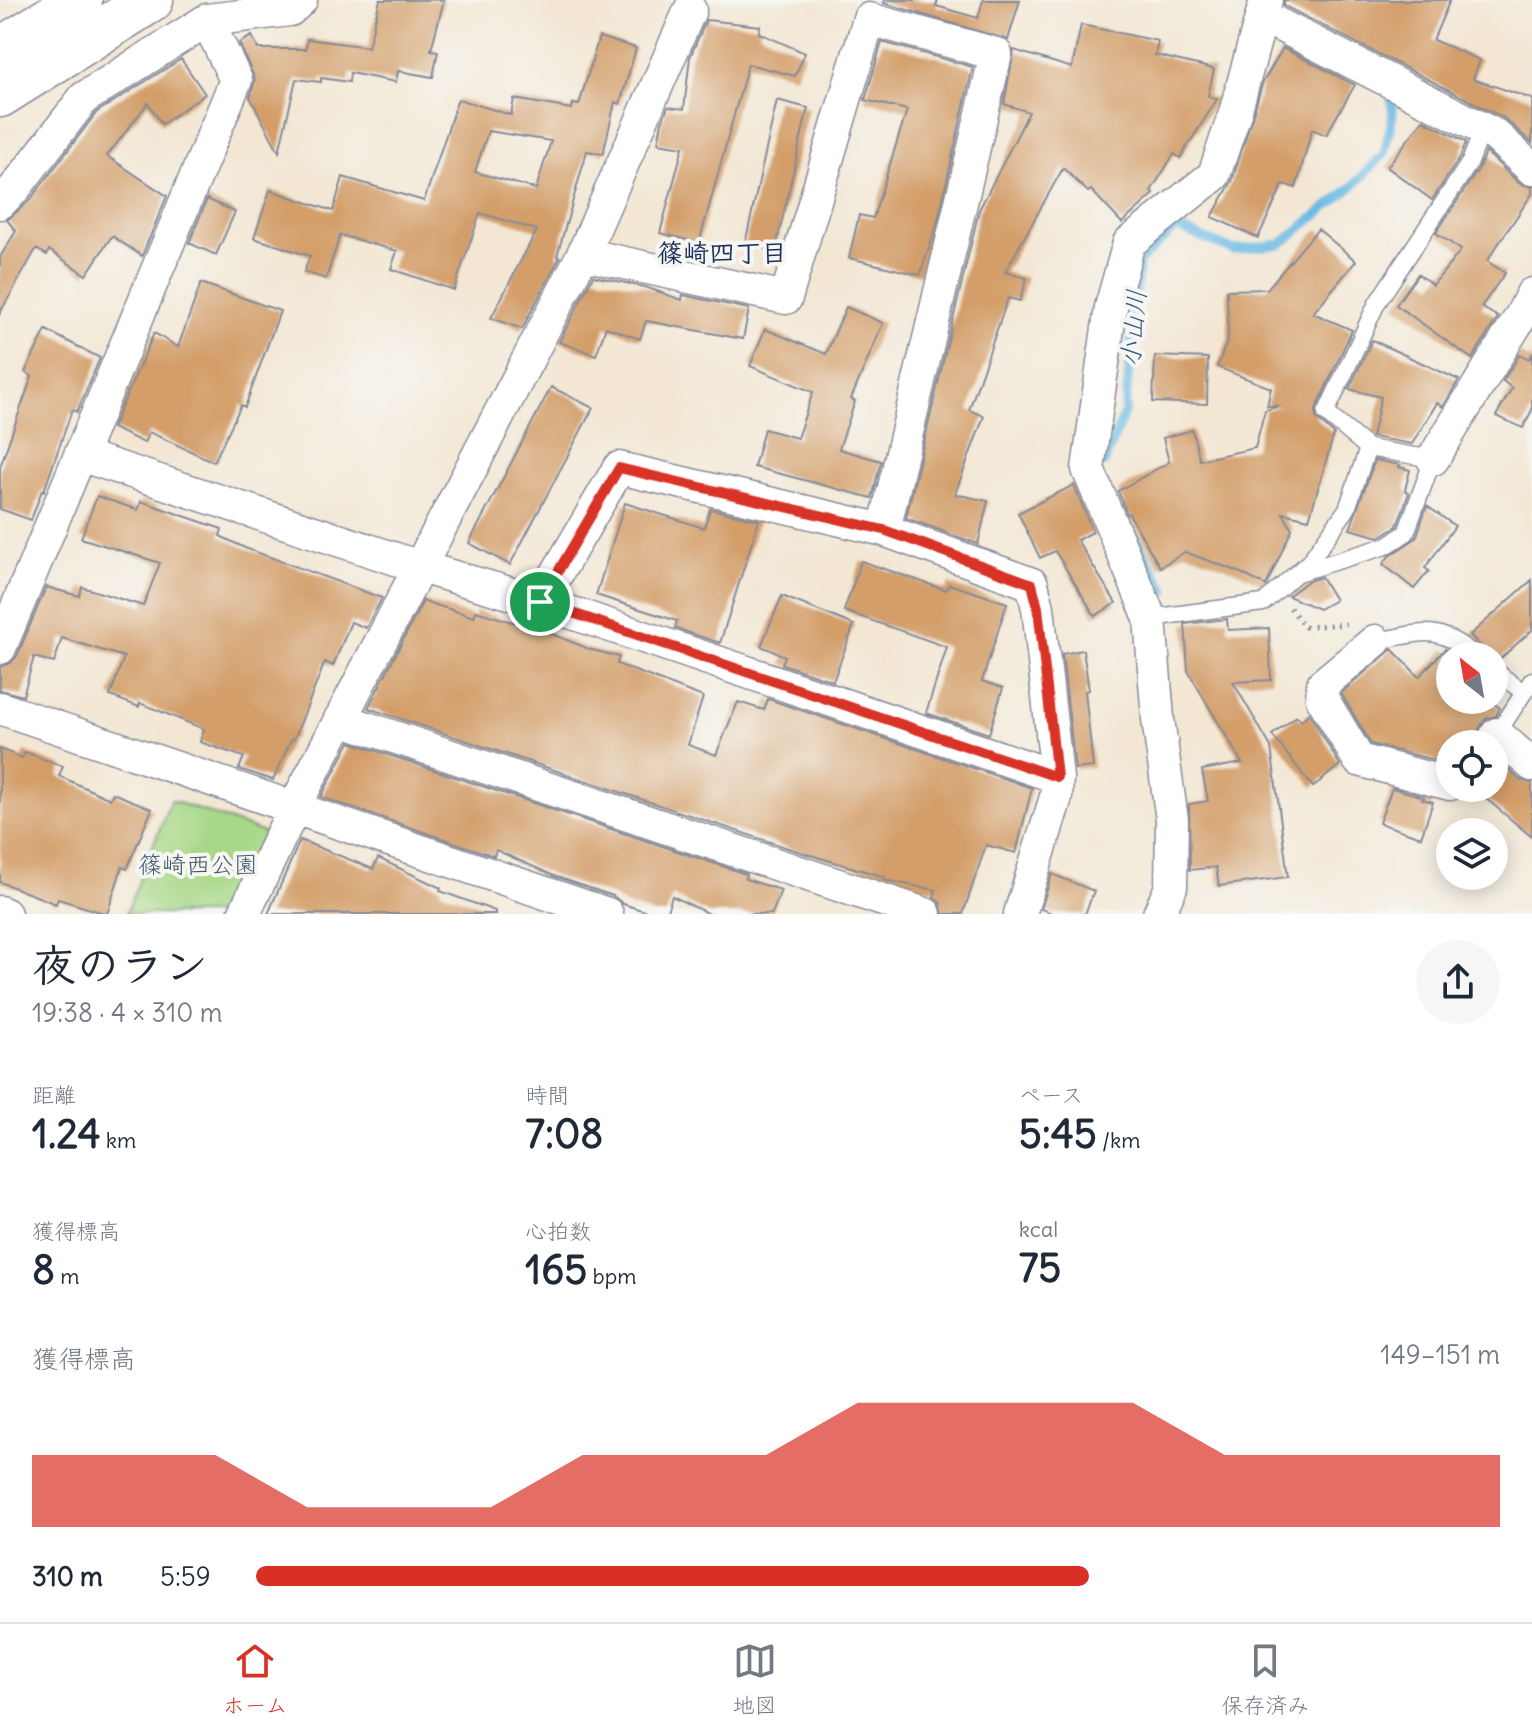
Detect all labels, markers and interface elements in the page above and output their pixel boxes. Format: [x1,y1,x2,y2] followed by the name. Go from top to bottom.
[657,236,787,269] district label: 篠崎四丁目
[1113,288,1153,368] water label: 小山川
[506,568,574,636] pin
[518,580,562,624] icon: arrive
[1436,642,1508,714] north arrow
[1436,642,1508,890] map controls
[1436,730,1508,802] button: locate
[1436,818,1508,890] button: layers
[138,849,258,879] park label: 篠崎西公園
[32,938,208,993] text: 夜のラン
[1416,940,1500,1024] button: share
[32,996,222,1029] text: 19:38 · 4 × 310 m
[32,1081,76,1109] text: 距離
[525,1081,569,1109] text: 時間
[1019,1081,1083,1109] text: ペース
[32,1109,101,1159] text: 1.24
[525,1109,603,1159] text: 7:08
[1019,1109,1097,1159] text: 5:45
[101,1126,136,1154] text: km
[1097,1126,1141,1154] text: /km
[1019,1215,1058,1243] text: kcal
[32,1217,120,1245] text: 獲得標高
[525,1217,591,1245] text: 心拍数
[1019,1243,1061,1293] text: 75
[32,1245,55,1295] text: 8
[525,1245,587,1295] text: 165
[55,1262,80,1290] text: m
[587,1262,637,1290] text: bpm
[1380,1338,1500,1371] text: 149–151 m
[32,1342,136,1375] text: 獲得標高
[32,1560,103,1593] text: 310 m
[160,1560,211,1593] text: 5:59
[222,1639,288,1719] tab: ホーム
[733,1639,777,1719] tab: 地図
[1221,1639,1310,1719] tab: 保存済み

